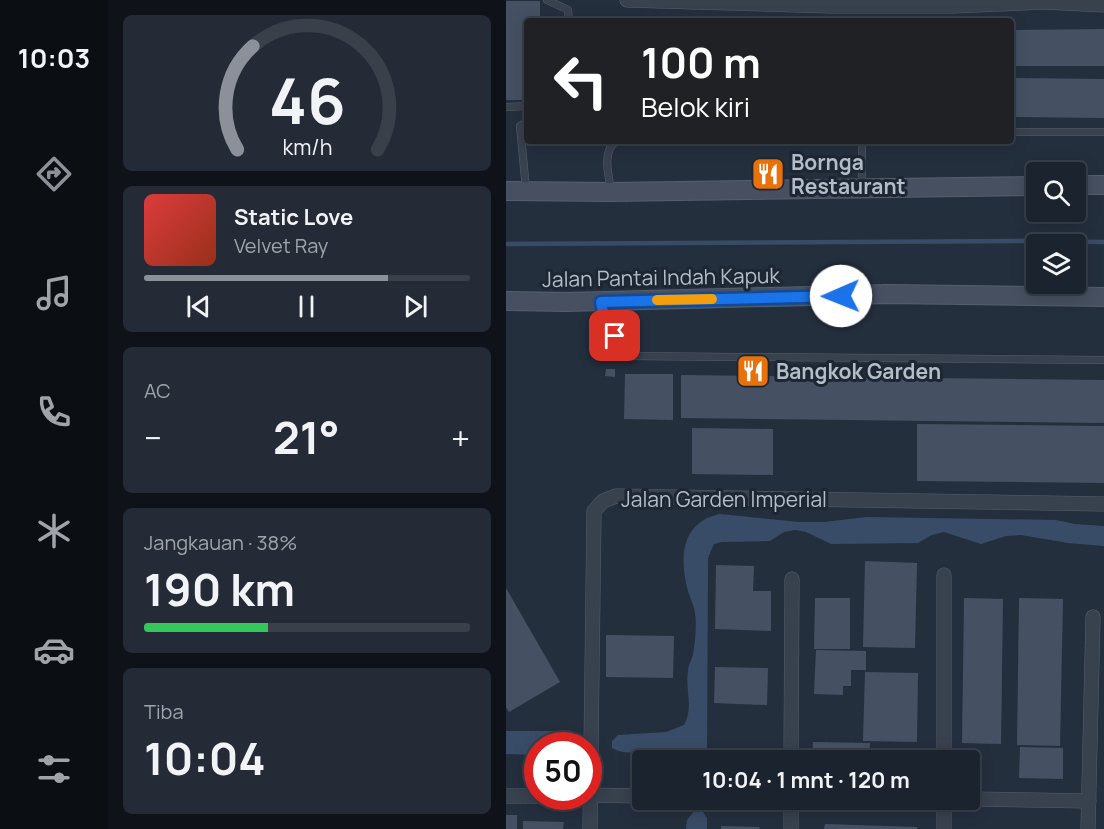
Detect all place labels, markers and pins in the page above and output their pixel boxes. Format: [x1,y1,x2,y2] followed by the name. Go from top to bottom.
[791,148,906,200] place label: Bornga Restaurant
[750,156,786,192] restaurant icon: Bornga Restaurant
[589,310,640,361] pin
[735,353,771,389] restaurant icon: Bangkok Garden
[776,357,941,385] place label: Bangkok Garden

